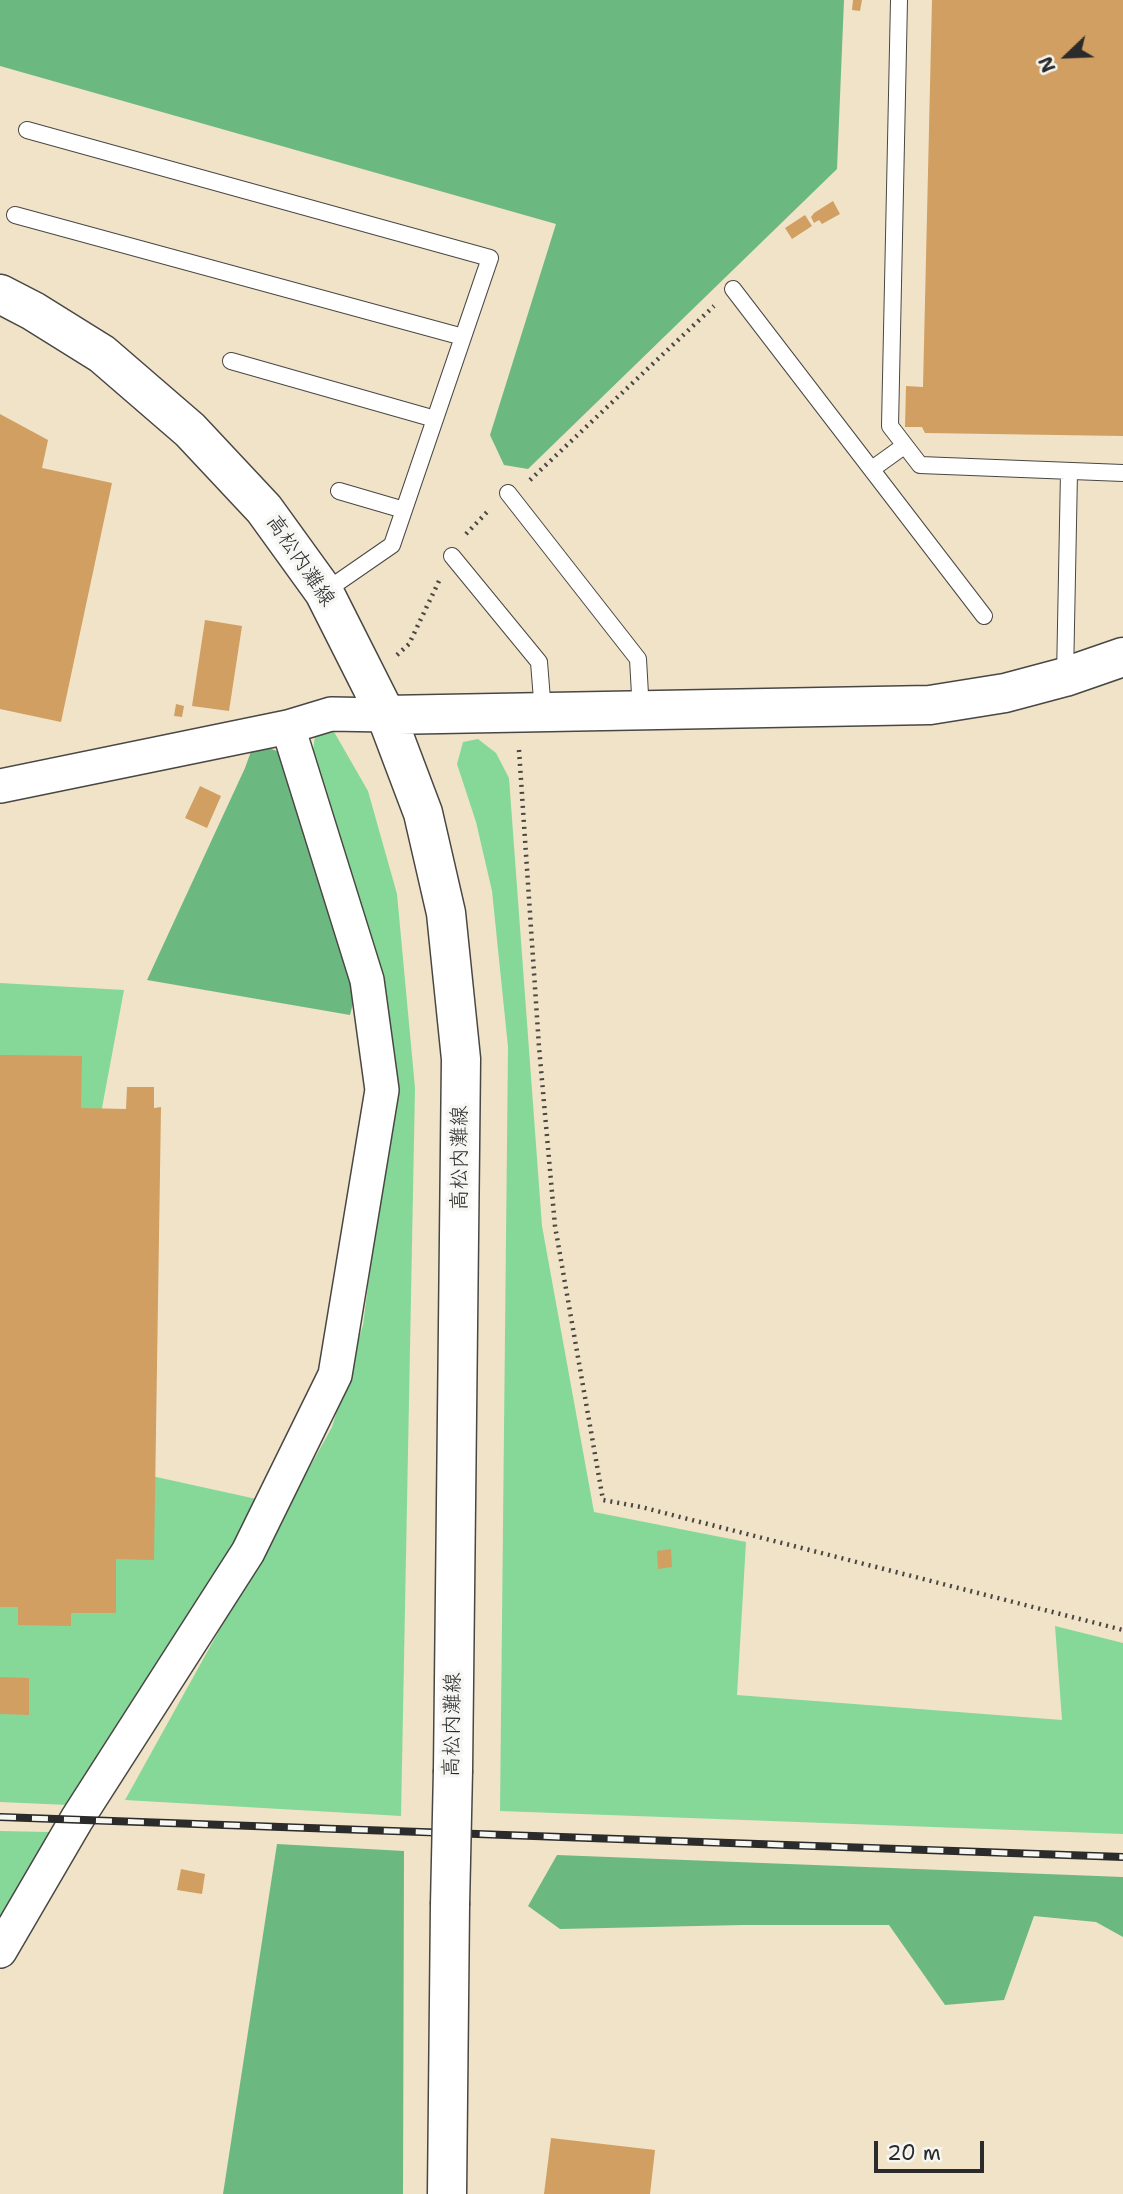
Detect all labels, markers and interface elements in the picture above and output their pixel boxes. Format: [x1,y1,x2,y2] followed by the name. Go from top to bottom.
[1032,21,1102,91] north arrow
[1033,53,1062,76] text: N
[260,510,340,612] street label: 高松内灘線
[448,1106,474,1210] street label: 高松内灘線
[439,1672,467,1778] street label: 高松内灘線
[878,2128,988,2172] scale bar
[887,2139,941,2167] text: 20 m

